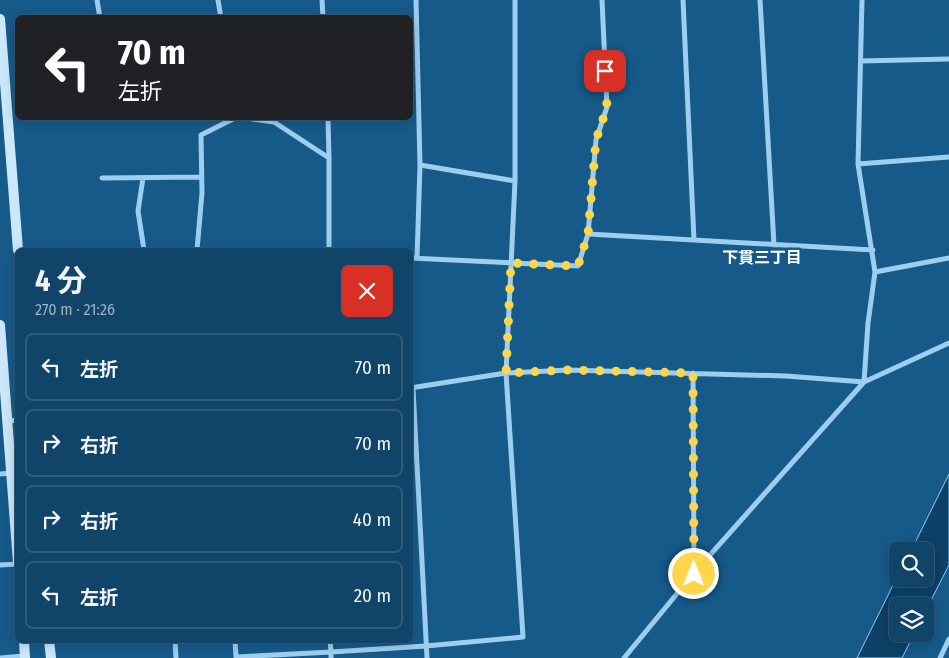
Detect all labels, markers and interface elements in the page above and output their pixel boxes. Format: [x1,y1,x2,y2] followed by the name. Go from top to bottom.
[118,31,186,73] text: 70 m
[35,35,100,100] icon: left
[584,50,626,92] pin
[591,57,619,85] icon: arrive
[118,78,162,105] text: 左折
[722,248,802,267] district label: 下貫三丁目
[35,263,87,299] text: 4 分
[341,265,393,317] button: close
[35,300,115,319] text: 270 m · 21:26
[37,353,65,381] icon: left
[355,356,391,379] text: 70 m
[80,358,118,381] text: 左折
[37,429,65,457] icon: right
[355,432,391,455] text: 70 m
[80,434,118,457] text: 右折
[37,505,65,533] icon: right
[353,508,391,531] text: 40 m
[80,510,118,533] text: 右折
[889,542,934,642] map controls
[889,542,934,587] button: search
[667,547,719,599] position arrow
[37,581,65,609] icon: left
[354,584,391,607] text: 20 m
[80,586,118,609] text: 左折
[889,597,934,642] button: layers

